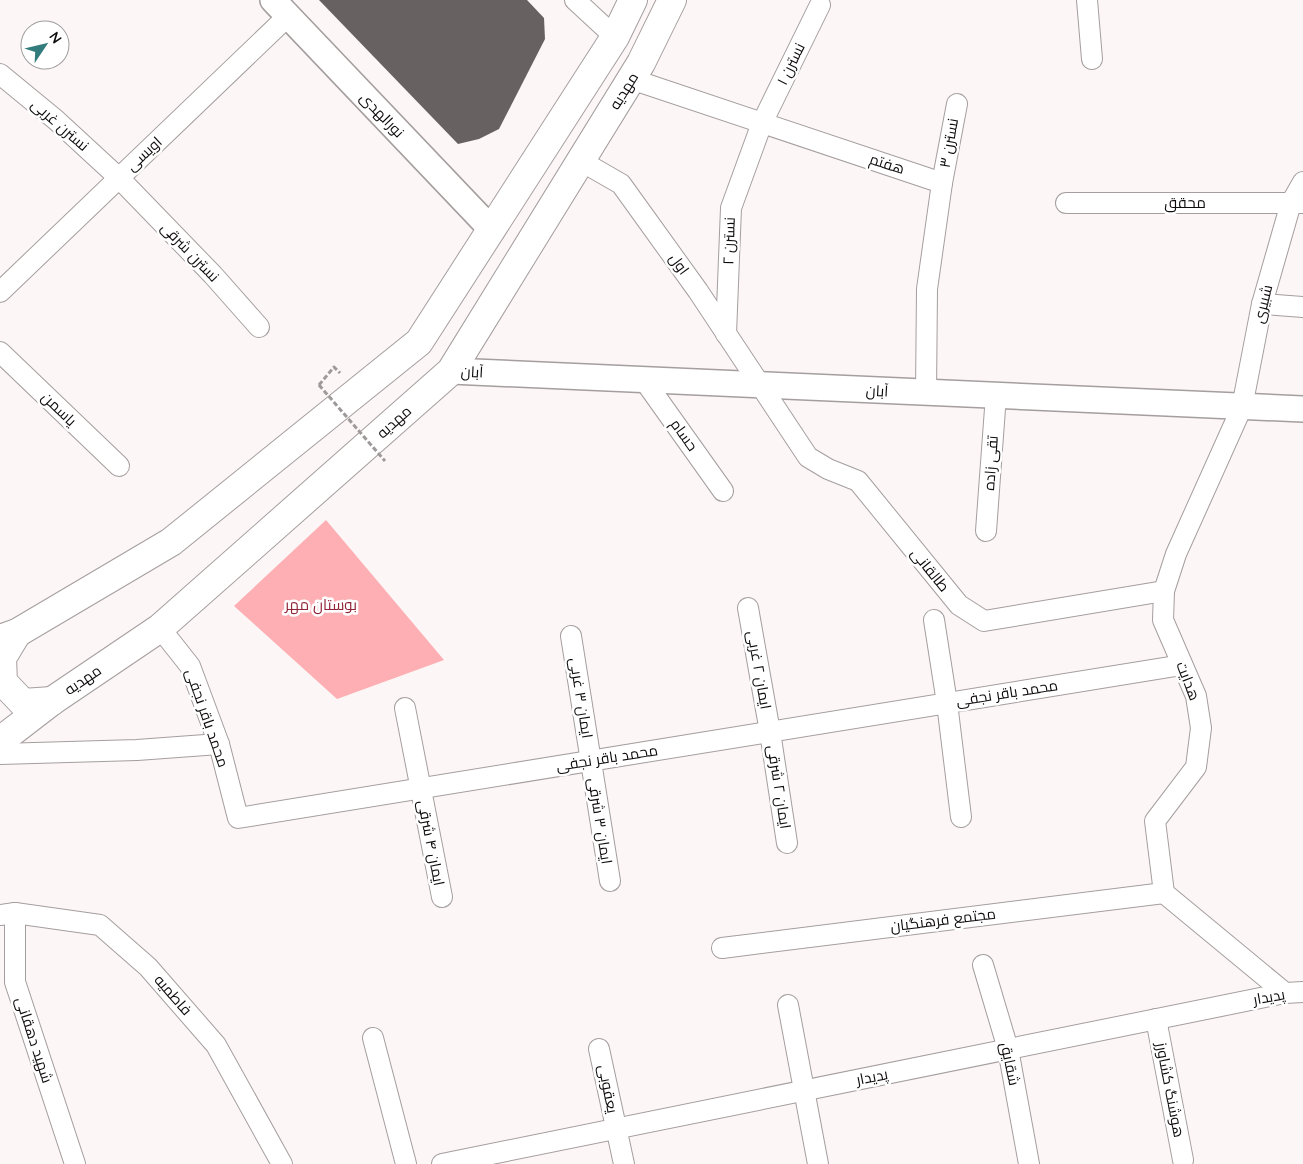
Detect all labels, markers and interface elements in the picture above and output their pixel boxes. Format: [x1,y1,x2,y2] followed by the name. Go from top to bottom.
[20,20,70,70] north arrow
[45,28,66,47] text: N
[772,40,810,88] street label: نسترن ۱
[605,69,643,113] street label: مهدیه
[355,88,409,142] street label: نورالهدی
[27,94,93,156] street label: نسترن غربی
[935,117,963,169] street label: نسترن ۳
[122,132,166,176] street label: اویسی
[867,149,907,179] street label: هفتم
[1164,193,1206,213] street label: محقق
[718,217,740,265] street label: نسترن ۲
[156,218,224,286] street label: نسترن شرقی
[665,249,694,278] street label: اول
[1249,283,1277,325] street label: شبیری
[460,361,484,383] street label: آبان
[865,380,889,402] street label: آبان
[37,387,81,431] street label: یاسمن
[372,401,416,443] street label: مهدیه
[666,415,702,455] street label: حسام
[979,435,1003,491] street label: تقی زاده
[906,544,954,596] street label: طالقانی
[284,595,357,615] park label: بوستان مهر
[742,629,776,711] street label: ایمان ۲ غربی
[565,656,597,740] street label: ایمان ۳ غربی
[1172,659,1205,703] street label: هدایت
[61,660,105,700] street label: مهدیه
[181,666,233,770] street label: محمد باقر نجفی
[955,675,1059,711] street label: محمد باقر نجفی
[555,740,659,776] street label: محمد باقر نجفی
[762,744,796,830] street label: ایمان ۲ شرقی
[583,776,617,866] street label: ایمان ۳ شرقی
[413,798,449,888] street label: ایمان ۴ شرقی
[889,904,997,937] street label: مجتمع فرهنگیان
[150,970,196,1019] street label: فاطمیه
[1250,984,1287,1010] street label: پدیدار
[11,994,57,1086] street label: شهید دهقانی
[996,1040,1024,1088] street label: شقایق
[1152,1040,1189,1139] street label: هوشنگ کشاورز
[594,1063,622,1115] street label: یعقوبی
[853,1064,890,1090] street label: پدیدار

